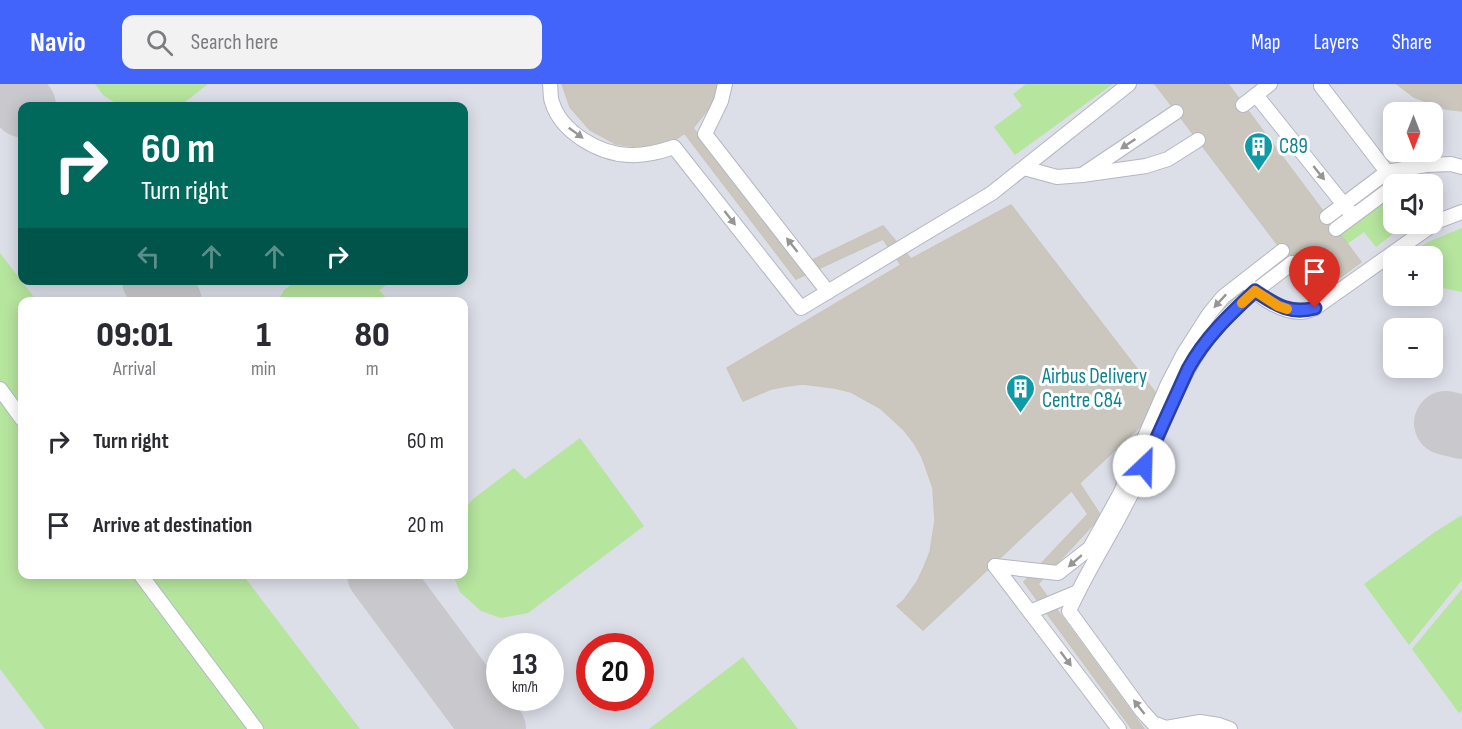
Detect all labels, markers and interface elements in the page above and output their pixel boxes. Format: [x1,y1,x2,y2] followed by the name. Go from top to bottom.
[122,15,542,69] search box
[30,26,86,59] text: Navio
[143,26,176,59] icon: search
[191,29,278,56] text: Search here
[1251,30,1280,55] text: Map
[1313,30,1359,55] text: Layers
[1392,30,1432,55] text: Share
[1383,102,1443,162] north arrow
[1383,102,1443,378] map controls
[141,124,215,175] text: 60 m
[42,126,120,204] icon: right
[568,127,584,139] one-way arrow
[1242,130,1274,172] building icon: C89
[1279,134,1308,159] place label: C89
[1119,139,1136,150] one-way arrow
[1312,165,1325,181] one-way arrow
[1383,174,1443,234] button: sound
[141,175,228,207] text: Turn right
[723,210,736,226] one-way arrow
[786,238,798,253] one-way arrow
[132,240,165,273] icon: left
[195,240,228,273] icon: ahead
[258,240,291,273] icon: ahead
[321,240,354,273] icon: right
[1289,246,1340,308] pin
[1383,246,1443,306] button: +
[1298,255,1331,288] icon: arrive
[1214,293,1228,307] one-way arrow
[96,314,173,357] text: 09:01
[256,314,271,357] text: 1
[354,314,390,357] text: 80
[1383,318,1443,378] button: −
[113,357,156,381] text: Arrival
[251,357,276,381] text: min
[366,357,378,381] text: m
[1041,364,1147,413] place label: Airbus Delivery Centre C84
[1005,372,1037,414] building icon: Airbus Delivery Centre C84
[42,425,75,458] icon: right
[93,428,169,455] text: Turn right
[407,428,444,455] text: 60 m
[1112,434,1176,498] position arrow
[42,509,75,542] icon: arrive
[93,512,252,539] text: Arrive at destination
[408,512,444,539] text: 20 m
[1067,554,1083,567] one-way arrow
[576,633,654,711] speed limit sign: 20
[512,647,538,683] text: 13
[1059,651,1072,667] one-way arrow
[512,678,538,697] text: km/h
[1133,699,1146,715] one-way arrow

